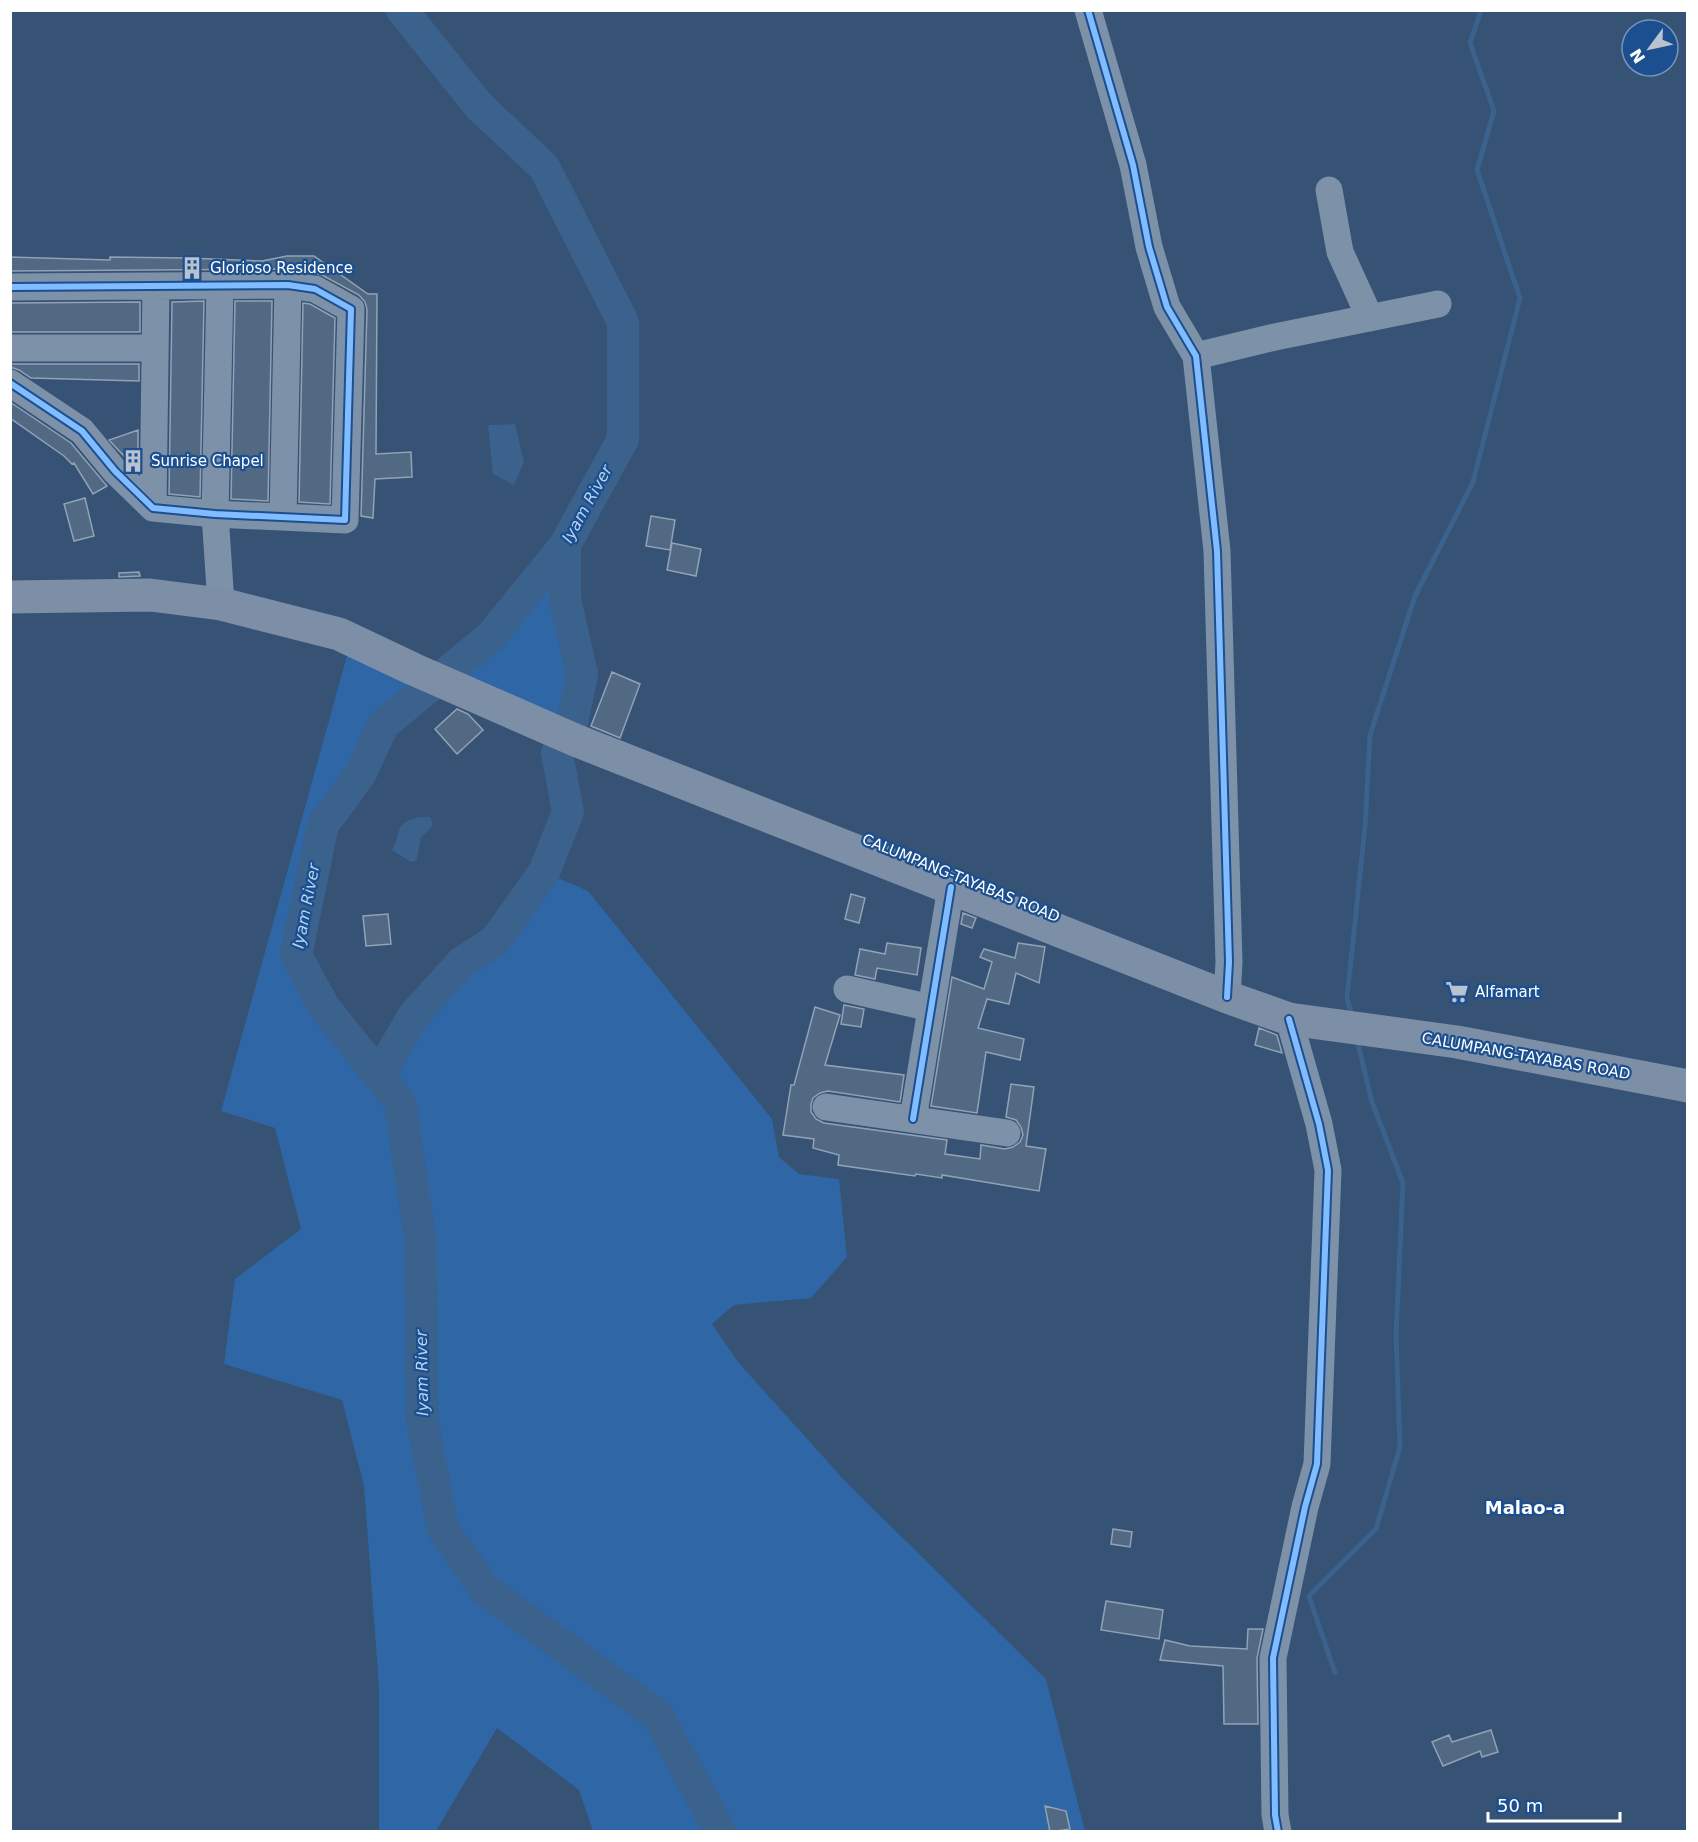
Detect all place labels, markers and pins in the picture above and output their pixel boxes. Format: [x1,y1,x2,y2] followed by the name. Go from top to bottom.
[179,255,205,281] building icon: Glorioso Residence
[210,259,353,277] place label: Glorioso Residence
[120,448,146,474] building icon: Sunrise Chapel
[151,452,264,470] place label: Sunrise Chapel
[1444,979,1470,1005] supermarket icon: Alfamart
[1475,983,1540,1001] place label: Alfamart

